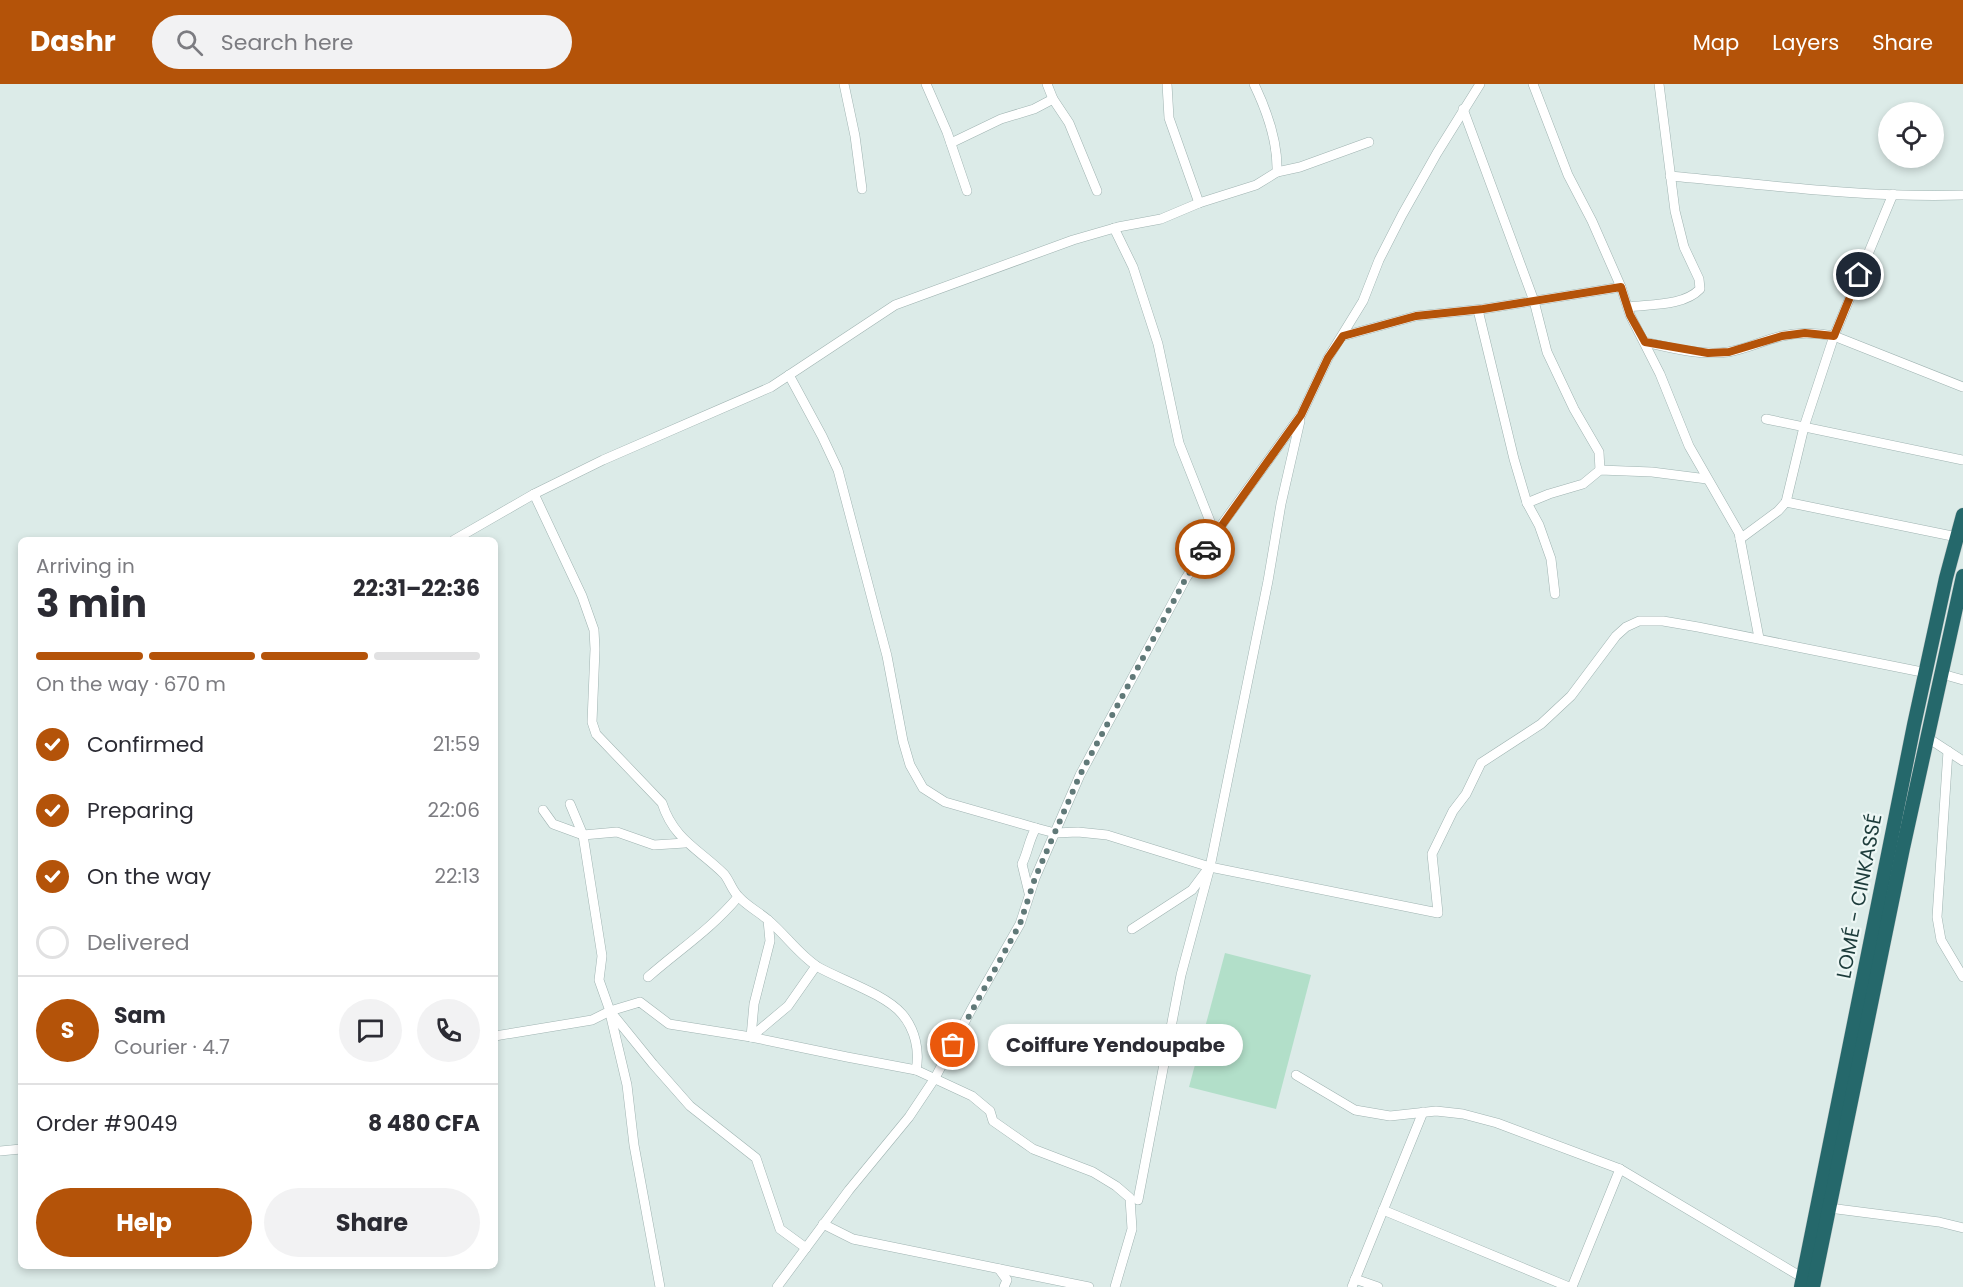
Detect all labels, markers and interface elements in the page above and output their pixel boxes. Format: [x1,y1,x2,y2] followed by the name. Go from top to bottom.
[152,15,572,69] search box
[30,22,116,61] text: Dashr
[173,26,206,59] icon: search
[221,27,353,58] text: Search here
[1693,28,1739,57] text: Map
[1772,28,1839,57] text: Layers
[1872,28,1933,57] text: Share
[1878,102,1944,168] map controls
[1878,102,1944,168] button: locate
[1833,249,1884,300] pin
[1842,258,1875,291] icon: home
[1175,519,1235,579] courier
[1189,533,1222,566] icon: car
[36,552,135,580] text: Arriving in
[353,573,480,604] text: 22:31–22:36
[36,576,147,631] text: 3 min
[36,670,226,698] text: On the way · 670 m
[36,728,69,761] icon: check
[87,729,204,760] text: Confirmed
[433,730,480,758] text: 21:59
[36,794,69,827] icon: check
[87,795,194,826] text: Preparing
[427,796,480,824] text: 22:06
[1829,811,1889,981] street label: LOMÉ - CINKASSÉ
[36,860,69,893] icon: check
[87,861,211,892] text: On the way
[435,862,480,890] text: 22:13
[87,927,190,958] text: Delivered
[339,999,402,1062] button: chat
[417,999,480,1062] button: phone
[114,1000,166,1031] text: Sam
[61,1015,74,1046] text: S
[927,1019,978,1070] pin
[989,1024,1244,1066] callout: Coiffure Yendoupabe
[936,1028,969,1061] icon: bag
[1006,1031,1225,1059] text: Coiffure Yendoupabe
[114,1033,230,1061] text: Courier · 4.7
[36,1108,178,1139] text: Order #9049
[368,1108,480,1139] text: 8 480 CFA
[36,1188,252,1257] button: Help
[264,1188,480,1257] button: Share

